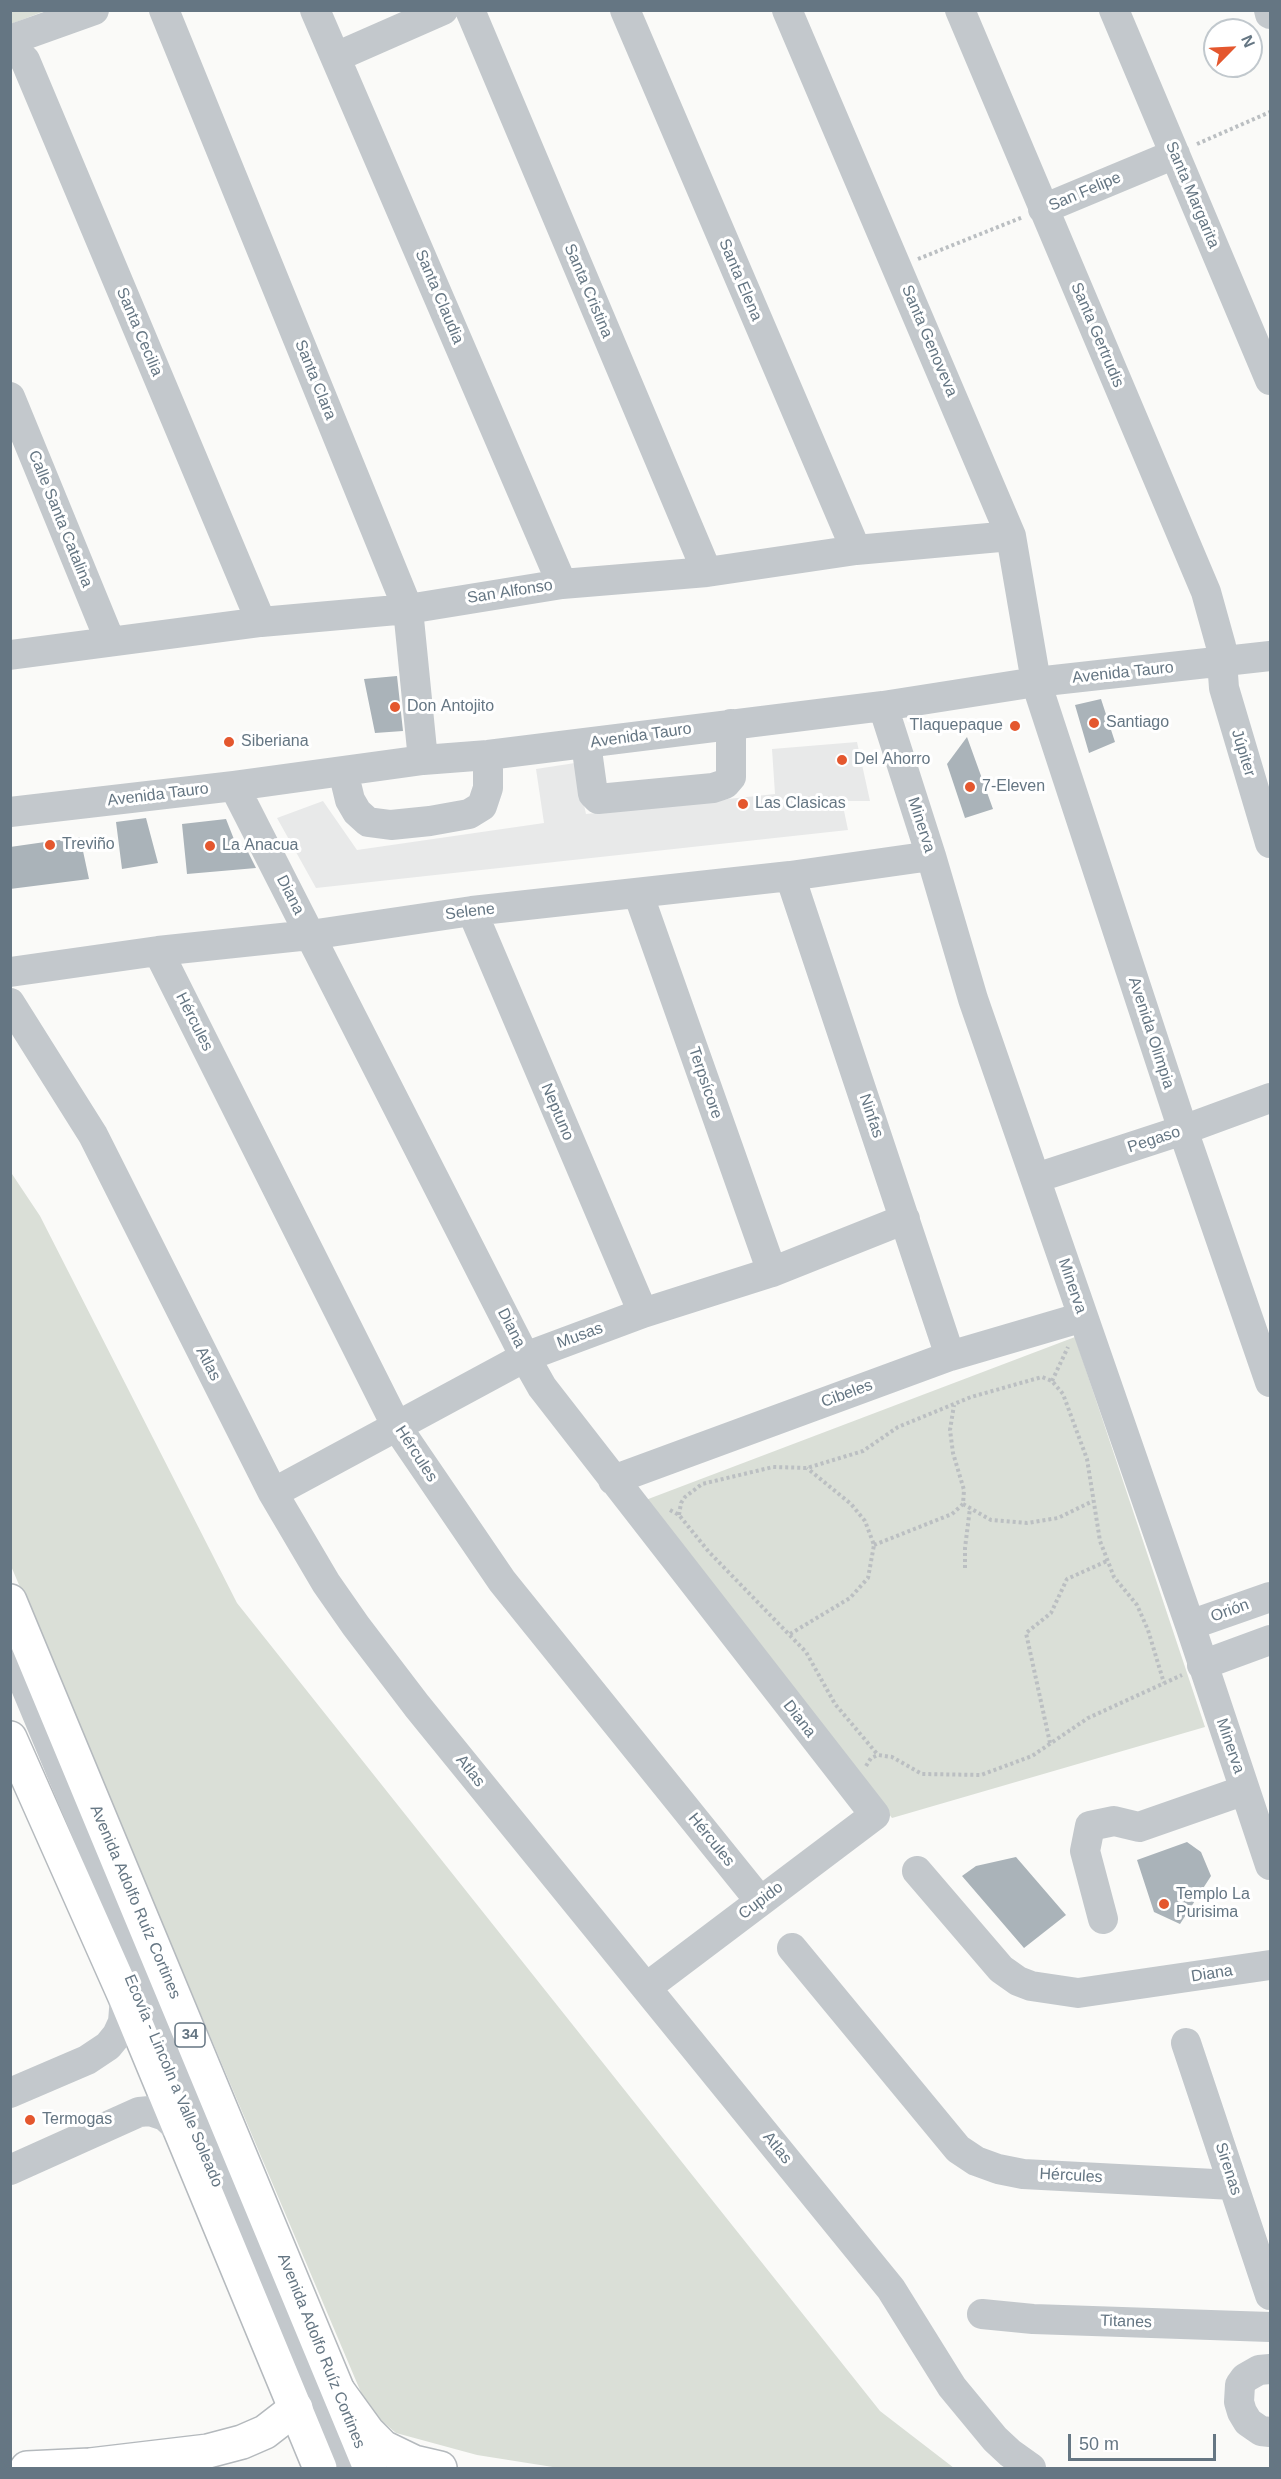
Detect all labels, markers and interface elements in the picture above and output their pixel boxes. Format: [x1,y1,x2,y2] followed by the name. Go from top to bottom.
[1203,18,1263,78] north arrow
[1238,33,1258,50] text: N
[1161,139,1223,251] street label: Santa Margarita
[1046,168,1124,216] street label: San Felipe
[714,236,766,324] street label: Santa Elena
[560,241,616,341] street label: Santa Cristina
[411,247,467,347] street label: Santa Claudia
[1066,280,1128,390] street label: Santa Gertrudis
[897,282,961,400] street label: Santa Genoveva
[112,285,166,379] street label: Santa Cecilia
[290,337,340,423] street label: Santa Clara
[24,448,96,590] street label: Calle Santa Catalina
[466,576,554,608] street label: San Alfonso
[1071,658,1175,688] street label: Avenida Tauro
[407,697,494,717] place label: Don Antojito
[388,700,402,714] marker: Don Antojito
[1106,713,1169,733] place label: Santiago
[910,716,1003,736] place label: Tlaquepaque
[1087,716,1101,730] marker: Santiago
[589,719,693,753] street label: Avenida Tauro
[1008,719,1022,733] marker: Tlaquepaque
[1227,727,1259,779] street label: Júpiter
[241,732,309,752] place label: Siberiana
[222,735,236,749] marker: Siberiana
[854,750,930,770] place label: Del Ahorro
[835,753,849,767] marker: Del Ahorro
[982,777,1045,797] place label: 7-Eleven
[106,779,210,811] street label: Avenida Tauro
[963,780,977,794] marker: 7-Eleven
[755,794,846,814] place label: Las Clasicas
[903,795,939,855] street label: Minerva
[736,797,750,811] marker: Las Clasicas
[62,835,115,855] place label: Treviño
[222,836,299,856] place label: La Anacua
[43,838,57,852] marker: Treviño
[203,839,217,853] marker: La Anacua
[272,872,308,918] street label: Diana
[444,899,496,925] street label: Selene
[1124,975,1178,1091] street label: Avenida Olimpia
[171,990,217,1054] street label: Hércules
[684,1045,726,1121] street label: Terpsícore
[536,1080,578,1144] street label: Neptuno
[855,1091,887,1141] street label: Ninfas
[1125,1122,1183,1158] street label: Pegaso
[1054,1256,1090,1316] street label: Minerva
[493,1305,529,1351] street label: Diana
[555,1319,605,1353] street label: Musas
[191,1344,225,1384] street label: Atlas
[819,1376,875,1412] street label: Cibeles
[391,1422,441,1486] street label: Hércules
[1208,1595,1252,1627] street label: Orión
[779,1697,819,1741] street label: Diana
[1212,1716,1248,1776] street label: Minerva
[451,1751,489,1791] street label: Atlas
[85,1802,185,2002] street label: Avenida Adolfo Ruíz Cortines
[684,1809,738,1871] street label: Hércules
[735,1878,787,1924] street label: Cupido
[1176,1885,1250,1923] place label: Templo La Purisima
[1157,1897,1171,1911] marker: Templo La Purisima
[1190,1961,1234,1987] street label: Diana
[119,1972,227,2190] street label: Ecovía - Lincoln a Valle Soleado
[175,2023,205,2047] road number: 34
[42,2110,112,2130] place label: Termogas
[23,2113,37,2127] marker: Termogas
[758,2128,796,2168] street label: Atlas
[1210,2140,1246,2198] street label: Sirenas
[1039,2165,1103,2187] street label: Hércules
[273,2251,369,2451] street label: Avenida Adolfo Ruíz Cortines
[1100,2312,1152,2332] street label: Titanes
[1071,2422,1220,2460] scale bar
[1079,2434,1119,2454] text: 50 m

